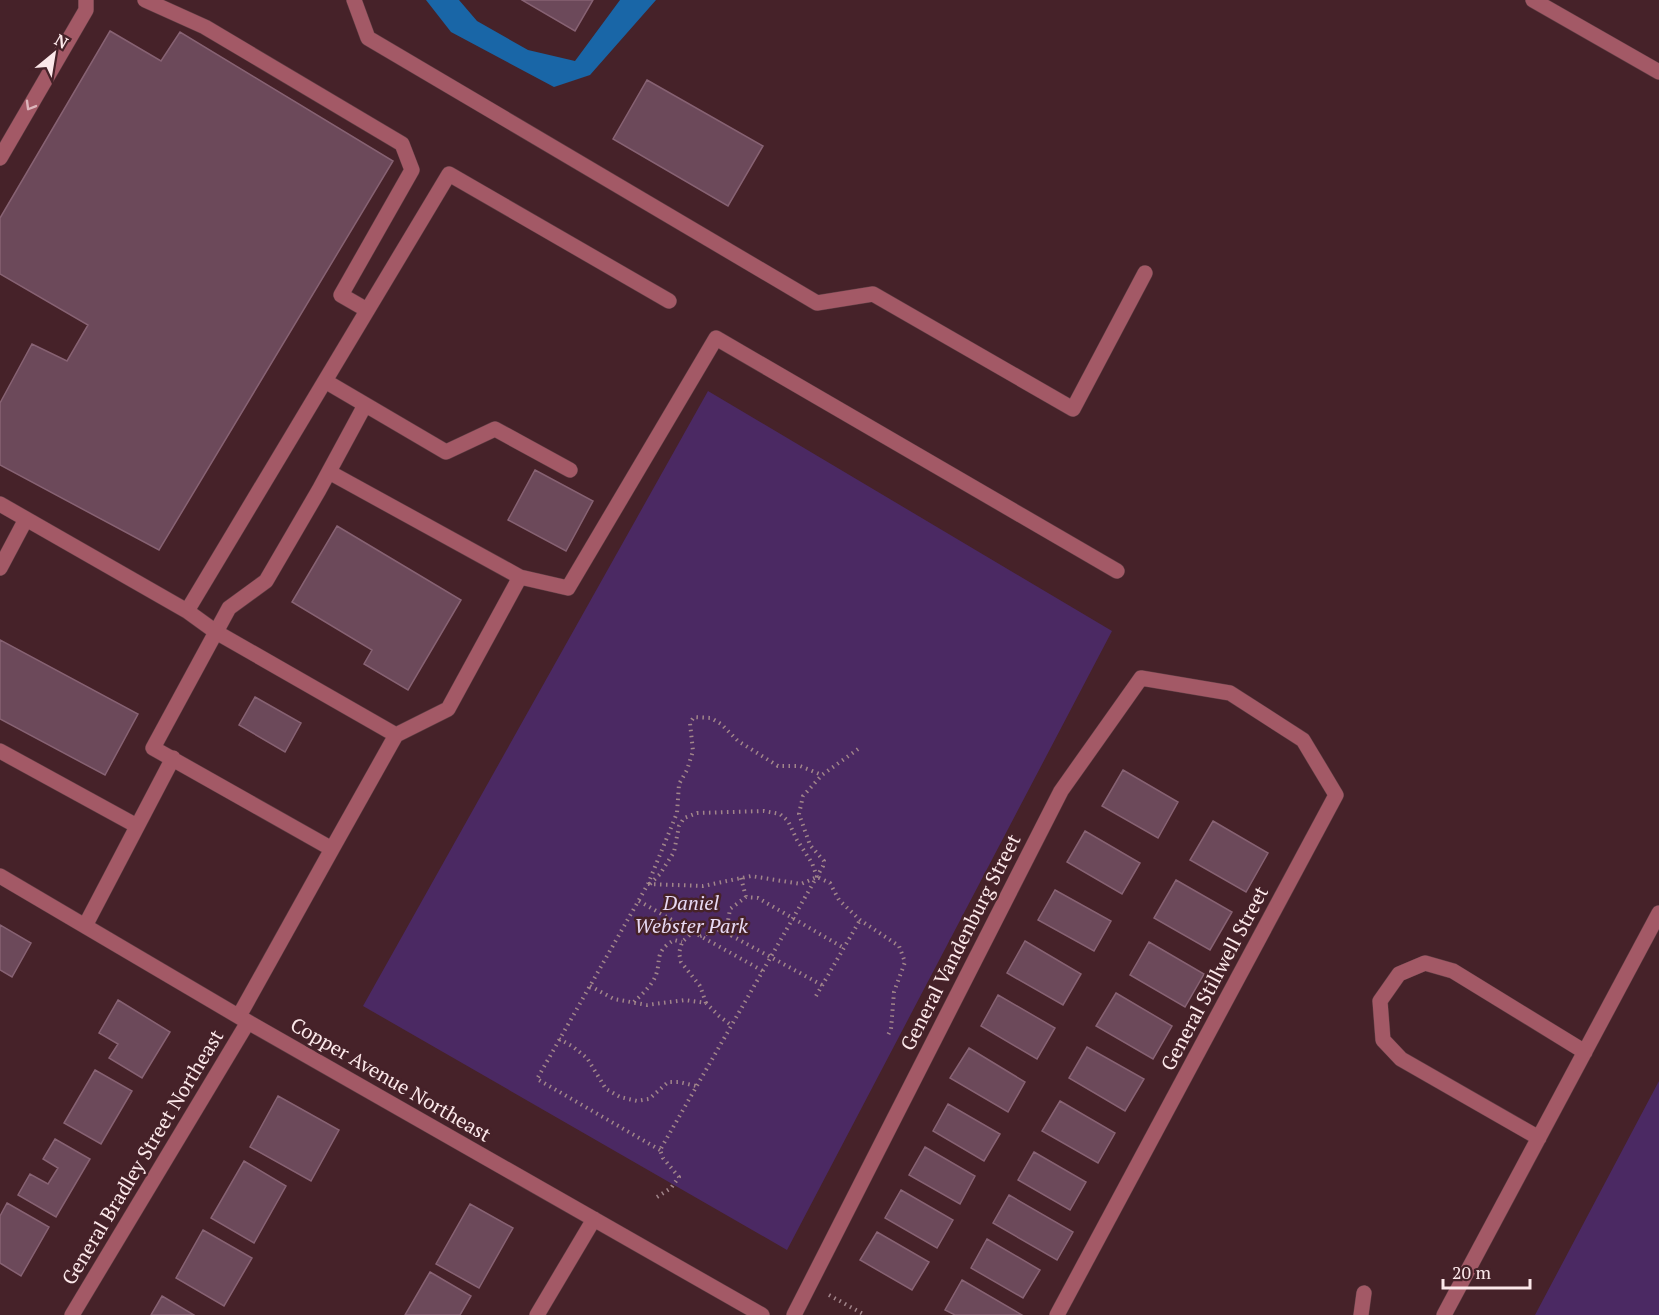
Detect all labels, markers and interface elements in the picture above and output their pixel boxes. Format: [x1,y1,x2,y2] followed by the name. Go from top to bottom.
[24,24,84,84] north arrow
[51,28,72,54] text: N
[26,100,37,111] one-way arrow
[894,829,1027,1055] street label: General Vandenburg Street
[1154,881,1274,1075] street label: General Stillwell Street
[634,889,748,939] park label: Daniel Webster Park
[286,1010,497,1148] street label: Copper Avenue Northeast
[55,1024,229,1290] street label: General Bradley Street Northeast
[1443,1252,1530,1290] scale bar
[1452,1260,1492,1284] text: 20 m

